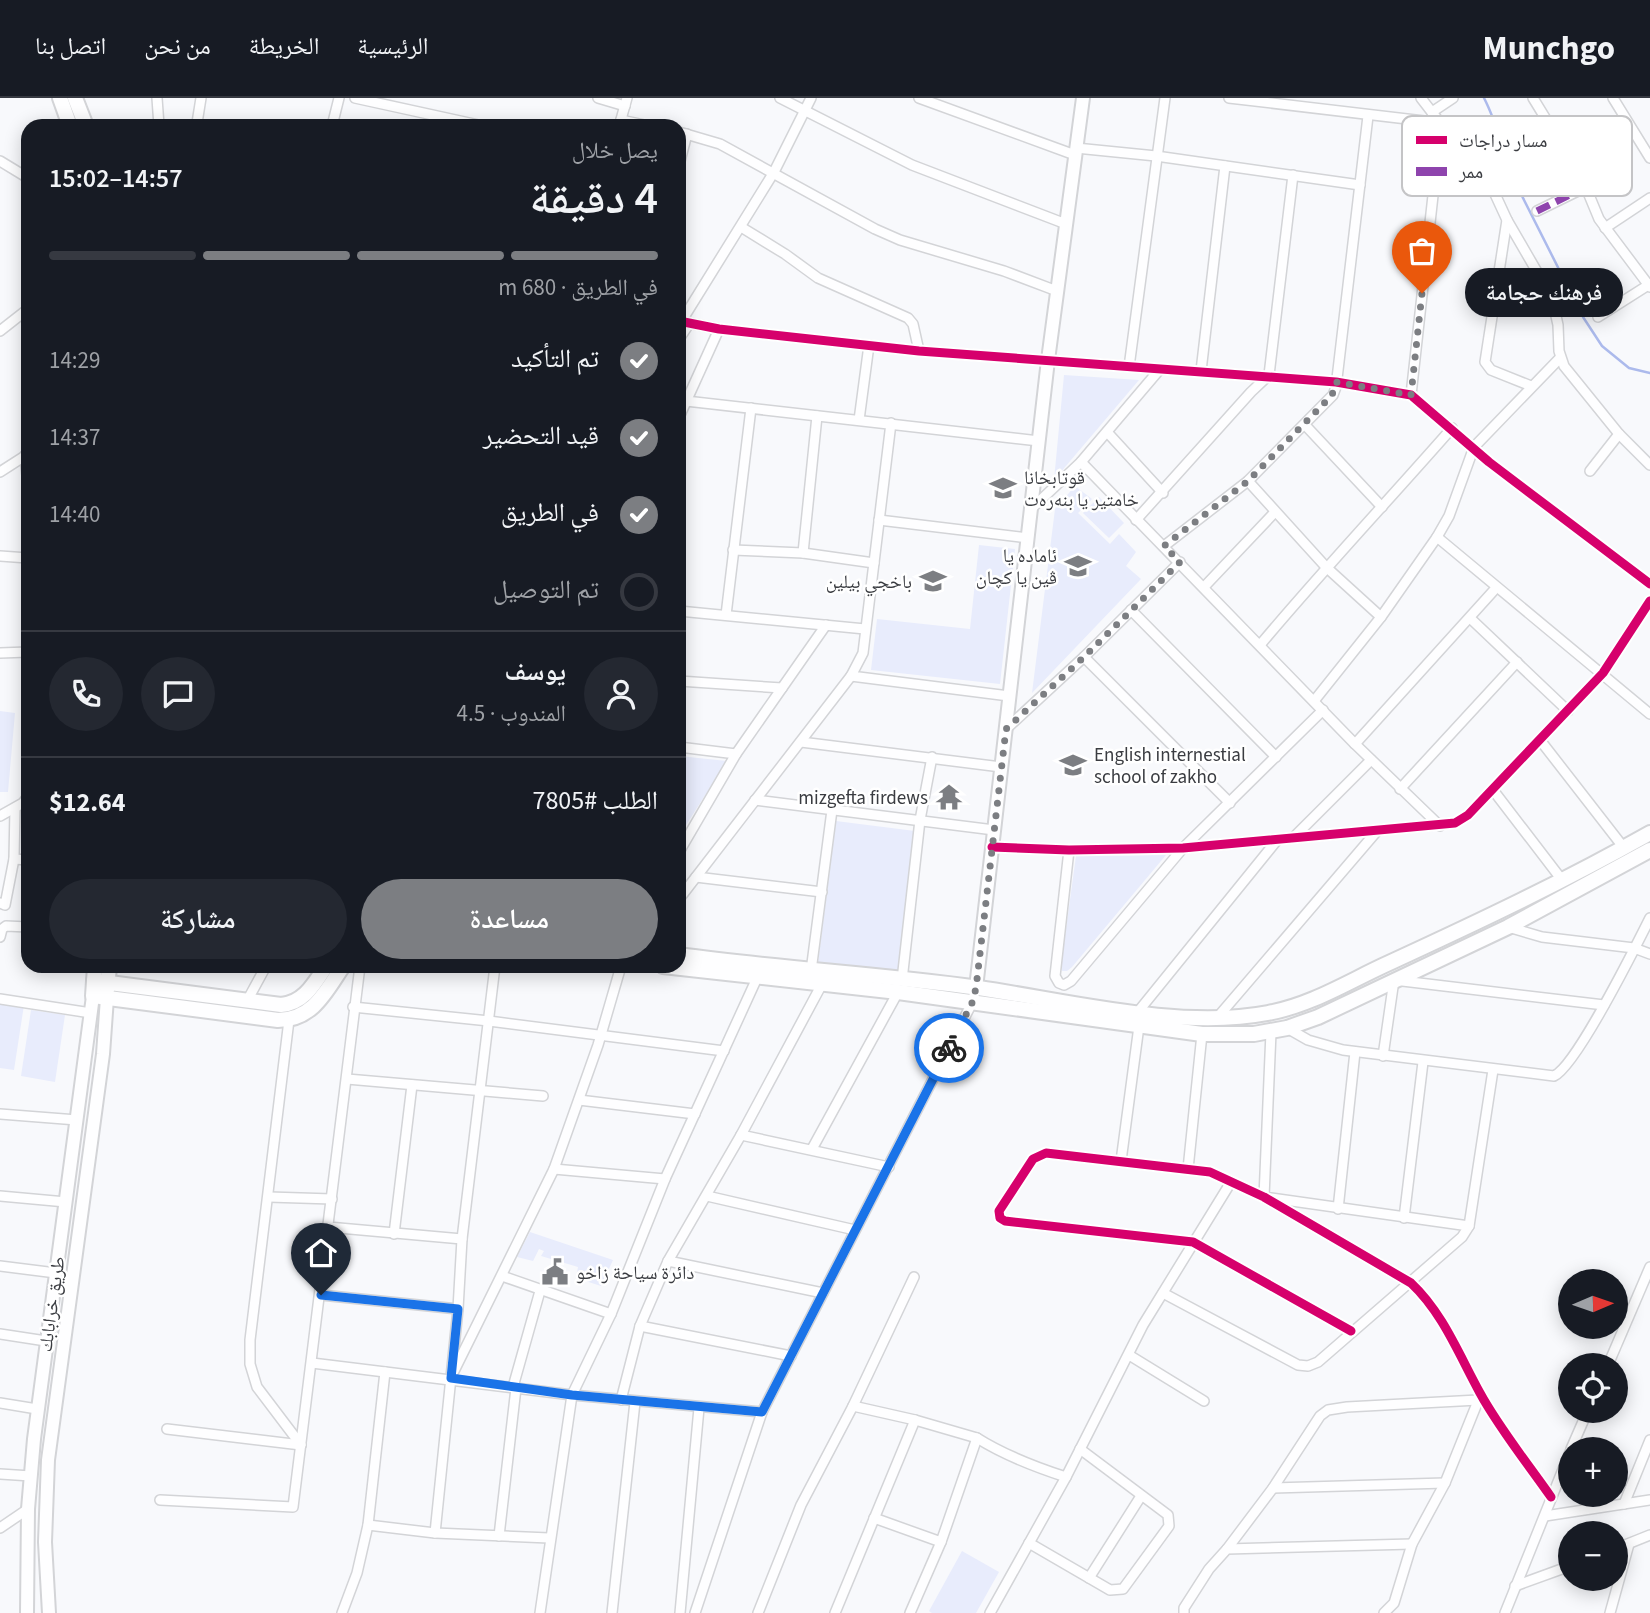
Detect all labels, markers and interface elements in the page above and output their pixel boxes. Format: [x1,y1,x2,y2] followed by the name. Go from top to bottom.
[1483,25,1615,72] text: Munchgo
[35,29,106,64] text: اتصل بنا
[144,29,211,64] text: من نحن
[249,29,319,64] text: الخريطة
[357,29,429,64] text: الرئيسية
[1402,116,1632,196] legend
[1459,128,1547,155] text: مسار دراجات
[572,134,658,167] text: يصل خلال
[1458,159,1483,186] text: ممر
[49,160,183,197] text: 14:57–15:02
[530,166,658,231] text: 4 دقيقة
[1392,221,1452,293] pin
[1403,232,1441,270] icon: bag
[1464,268,1622,318] callout: فرهنك حجامة
[498,271,658,304] text: في الطريق · 680 m
[1486,276,1602,309] text: فرهنك حجامة
[511,340,599,377] text: تم التأكيد
[620,342,658,380] icon: check
[49,344,100,377] text: 14:29
[483,417,599,454] text: قيد التحضير
[620,419,658,457] icon: check
[49,421,100,454] text: 14:37
[1024,465,1139,514] place label: قوتابخانا خامتیر یا بنەرەت
[988,473,1018,503] school or university icon: قوتابخانا خامتیر یا بنەرەت
[501,494,599,531] text: في الطريق
[620,496,658,534] icon: check
[49,498,100,531] text: 14:40
[976,543,1057,592] place label: ئاماده یا ڤین یا کچان
[1063,551,1093,581] school or university icon: ئاماده یا ڤین یا کچان
[918,566,948,596] school or university icon: باخجي بيلين
[826,569,912,597] place label: باخجي بيلين
[493,571,599,608] text: تم التوصيل
[505,653,566,690] text: يوسف
[49,657,123,731] button: phone
[141,657,215,731] button: chat
[584,657,658,731] button: person
[456,697,566,730] text: المندوب · 4.5
[1094,742,1246,791] place label: English internestial school of zakho
[1058,750,1088,780] school or university icon: English internestial school of zakho
[533,782,658,819] text: الطلب #7805
[934,782,964,812] temple icon: mizgefta firdews
[49,784,125,821] text: $12.64
[798,785,928,812] place label: mizgefta firdews
[49,879,347,959] button: مشاركة
[361,879,658,959] button: مساعدة
[914,1013,984,1083] courier
[930,1029,968,1067] icon: bike
[291,1223,351,1295] pin
[302,1234,340,1272] icon: home
[32,1255,73,1354] street label: طريق خرابابك
[540,1257,570,1287] public building icon: دائرة سياحة زاخو
[576,1260,694,1287] place label: دائرة سياحة زاخو
[1558,1269,1628,1339] north arrow
[1558,1269,1628,1591] map controls
[1558,1353,1628,1423] button: locate
[1558,1437,1628,1507] button: +
[1558,1521,1628,1591] button: −

